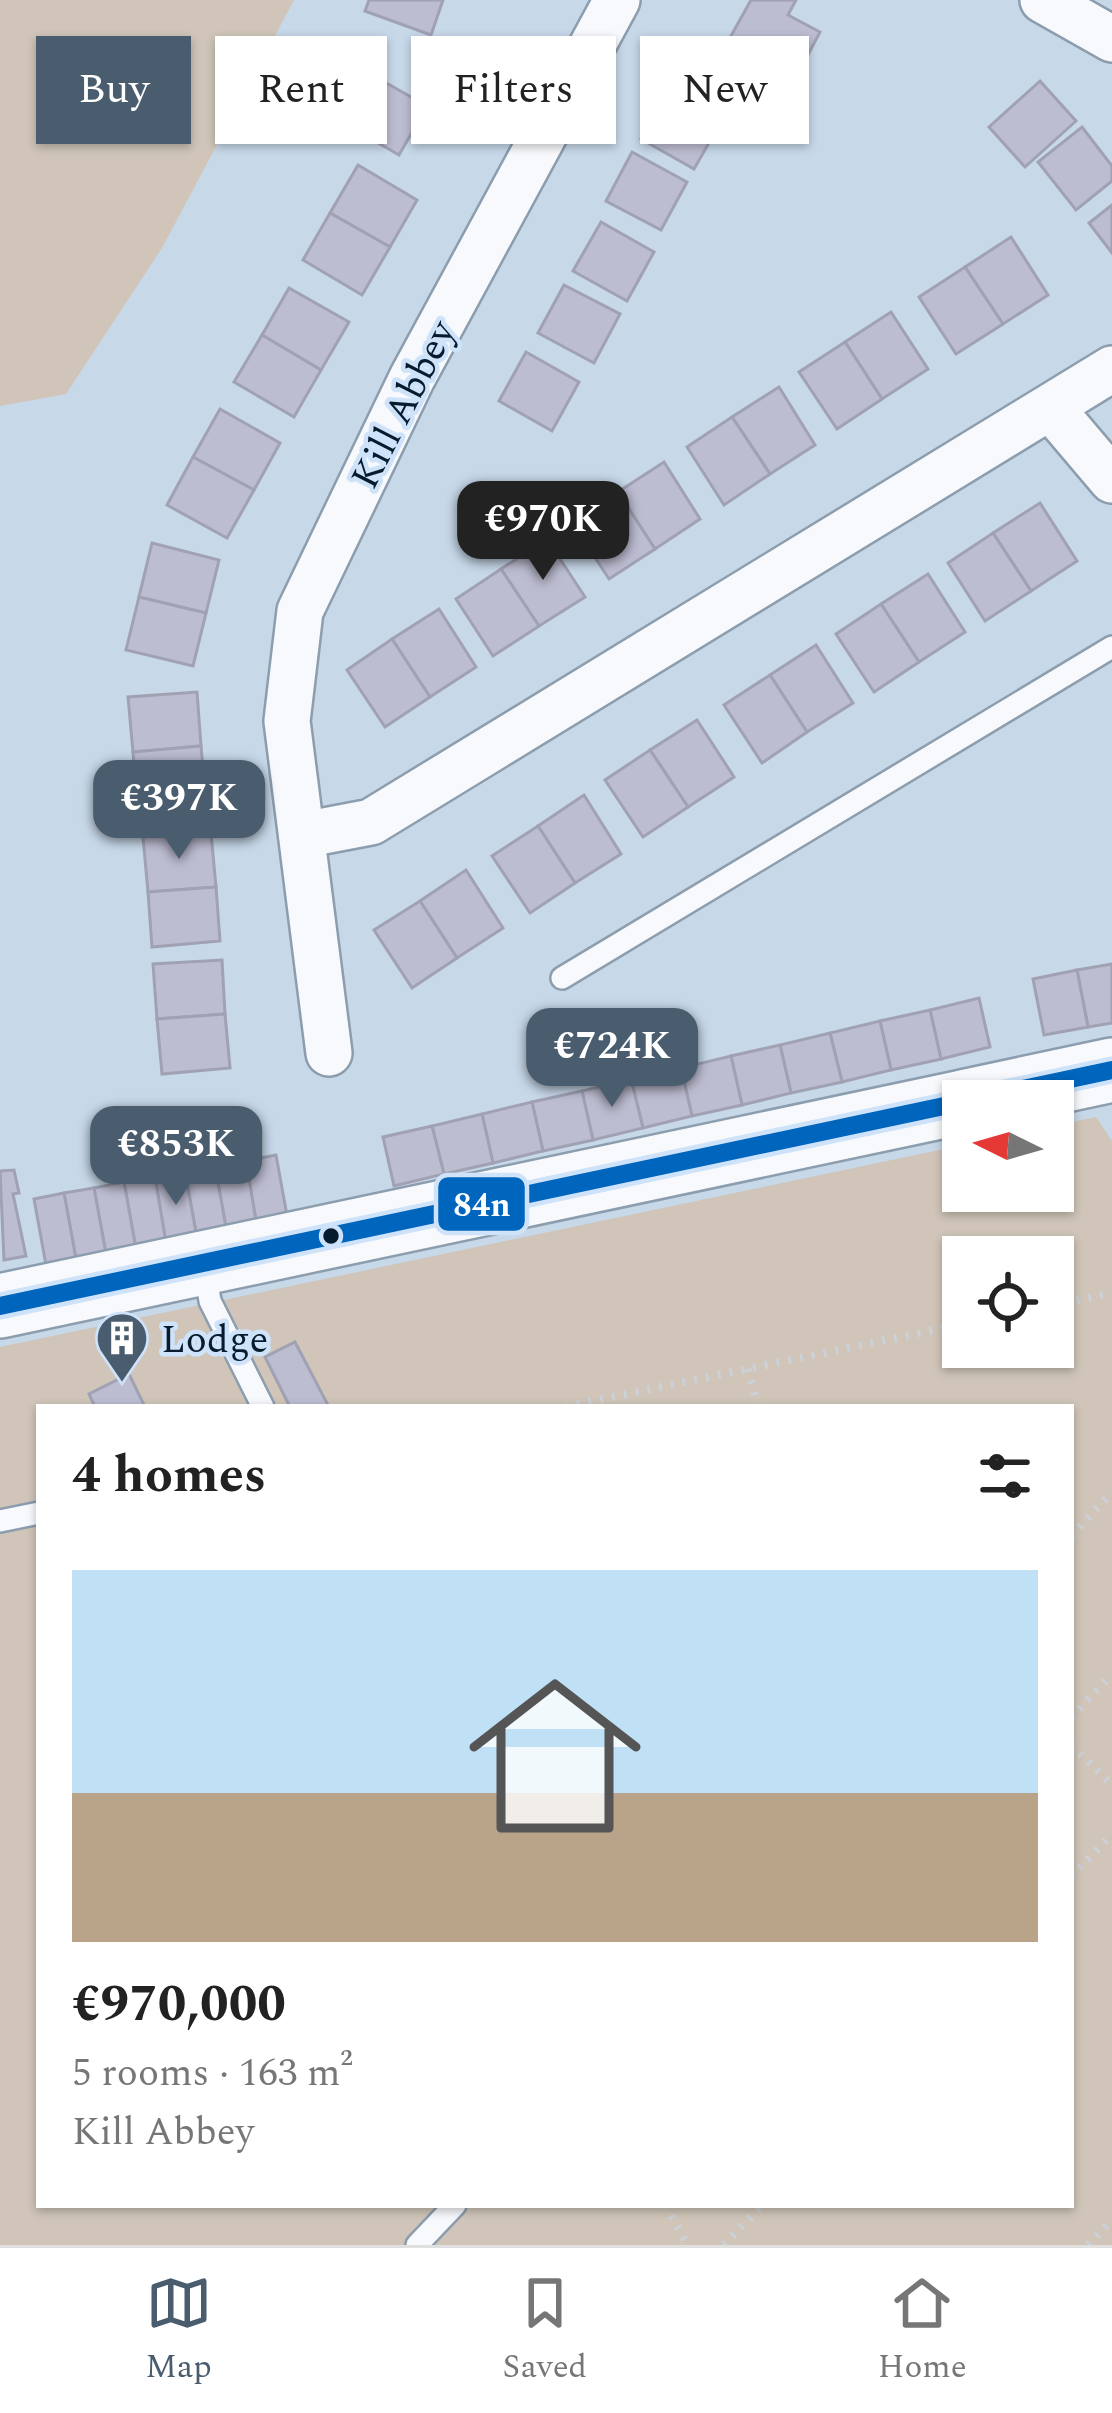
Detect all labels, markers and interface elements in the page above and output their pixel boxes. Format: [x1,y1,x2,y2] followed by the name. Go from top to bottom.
[36,36,191,144] chip: Buy
[215,36,387,144] chip: Rent
[411,36,616,144] chip: Filters
[640,36,809,144] chip: New
[337,309,472,500] street label: Kill Abbey
[459,481,627,583] pin: €970K
[484,490,602,549] text: €970K
[95,760,263,862] pin: €397K
[120,769,238,828] text: €397K
[528,1008,696,1110] pin: €724K
[553,1017,671,1076] text: €724K
[942,1080,1074,1212] north arrow
[942,1080,1074,1368] map controls
[92,1106,260,1208] pin: €853K
[117,1115,235,1174] text: €853K
[436,1175,527,1233] line badge: 84n
[453,1181,511,1231] text: 84n
[320,1225,342,1247] unlabelled marker
[942,1236,1074,1368] button: locate
[94,1310,150,1384] building icon: Lodge
[161,1311,268,1370] place label: Lodge
[72,1437,266,1515] text: 4 homes
[972,1443,1038,1509] icon: filters
[447,1648,663,1864] icon: home
[72,1966,286,2044] text: €970,000
[72,2044,353,2103] text: 5 rooms · 163 m²
[72,2103,254,2162] text: Kill Abbey
[145,2270,212,2392] tab: Map
[502,2270,587,2392] tab: Saved
[878,2270,967,2392] tab: Home

